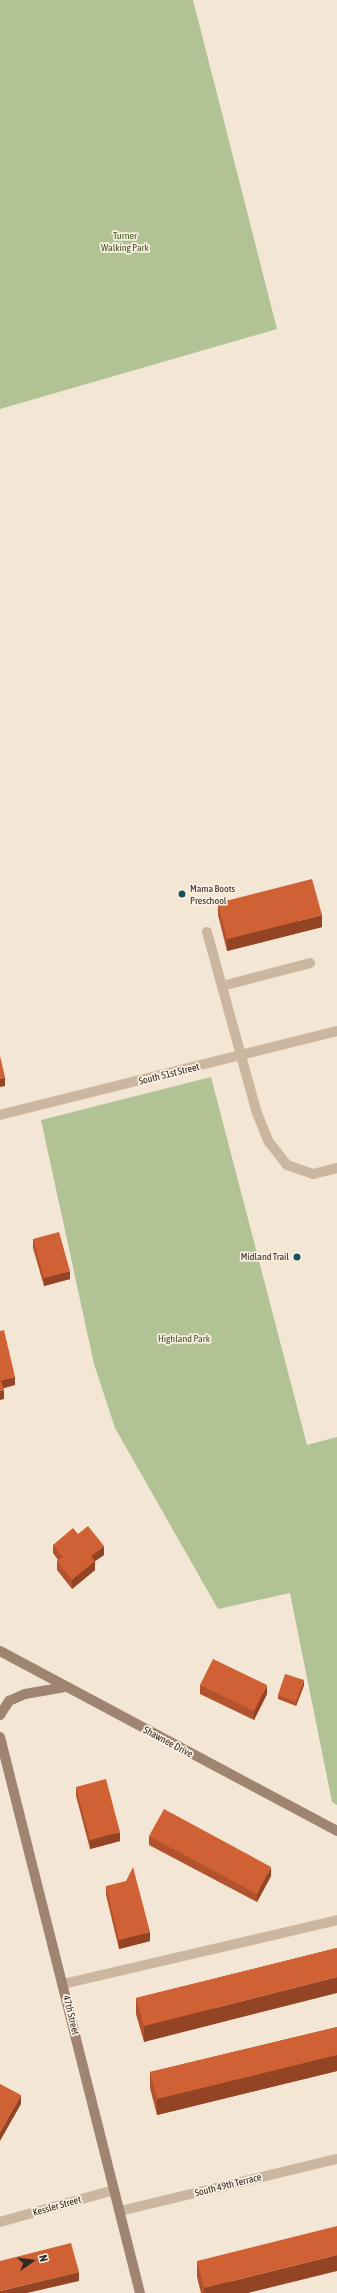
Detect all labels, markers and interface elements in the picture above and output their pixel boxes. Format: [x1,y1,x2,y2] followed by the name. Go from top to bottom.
[101,229,149,252] park label: Turner Walking Park
[190,882,235,906] place label: Mama Boots Preschool
[177,889,187,899] marker: Mama Boots Preschool
[137,1061,201,1087] street label: South 51st Street
[241,1251,289,1263] place label: Midland Trail
[292,1252,302,1262] marker: Midland Trail
[158,1333,210,1345] park label: Highland Park
[141,1724,195,1760] street label: Shawnee Drive
[60,1994,82,2036] street label: 47th Street
[193,2171,263,2199] street label: South 49th Terrace
[31,2193,83,2219] street label: Kessler Street
[12,2241,52,2281] north arrow
[37,2253,50,2263] text: N

